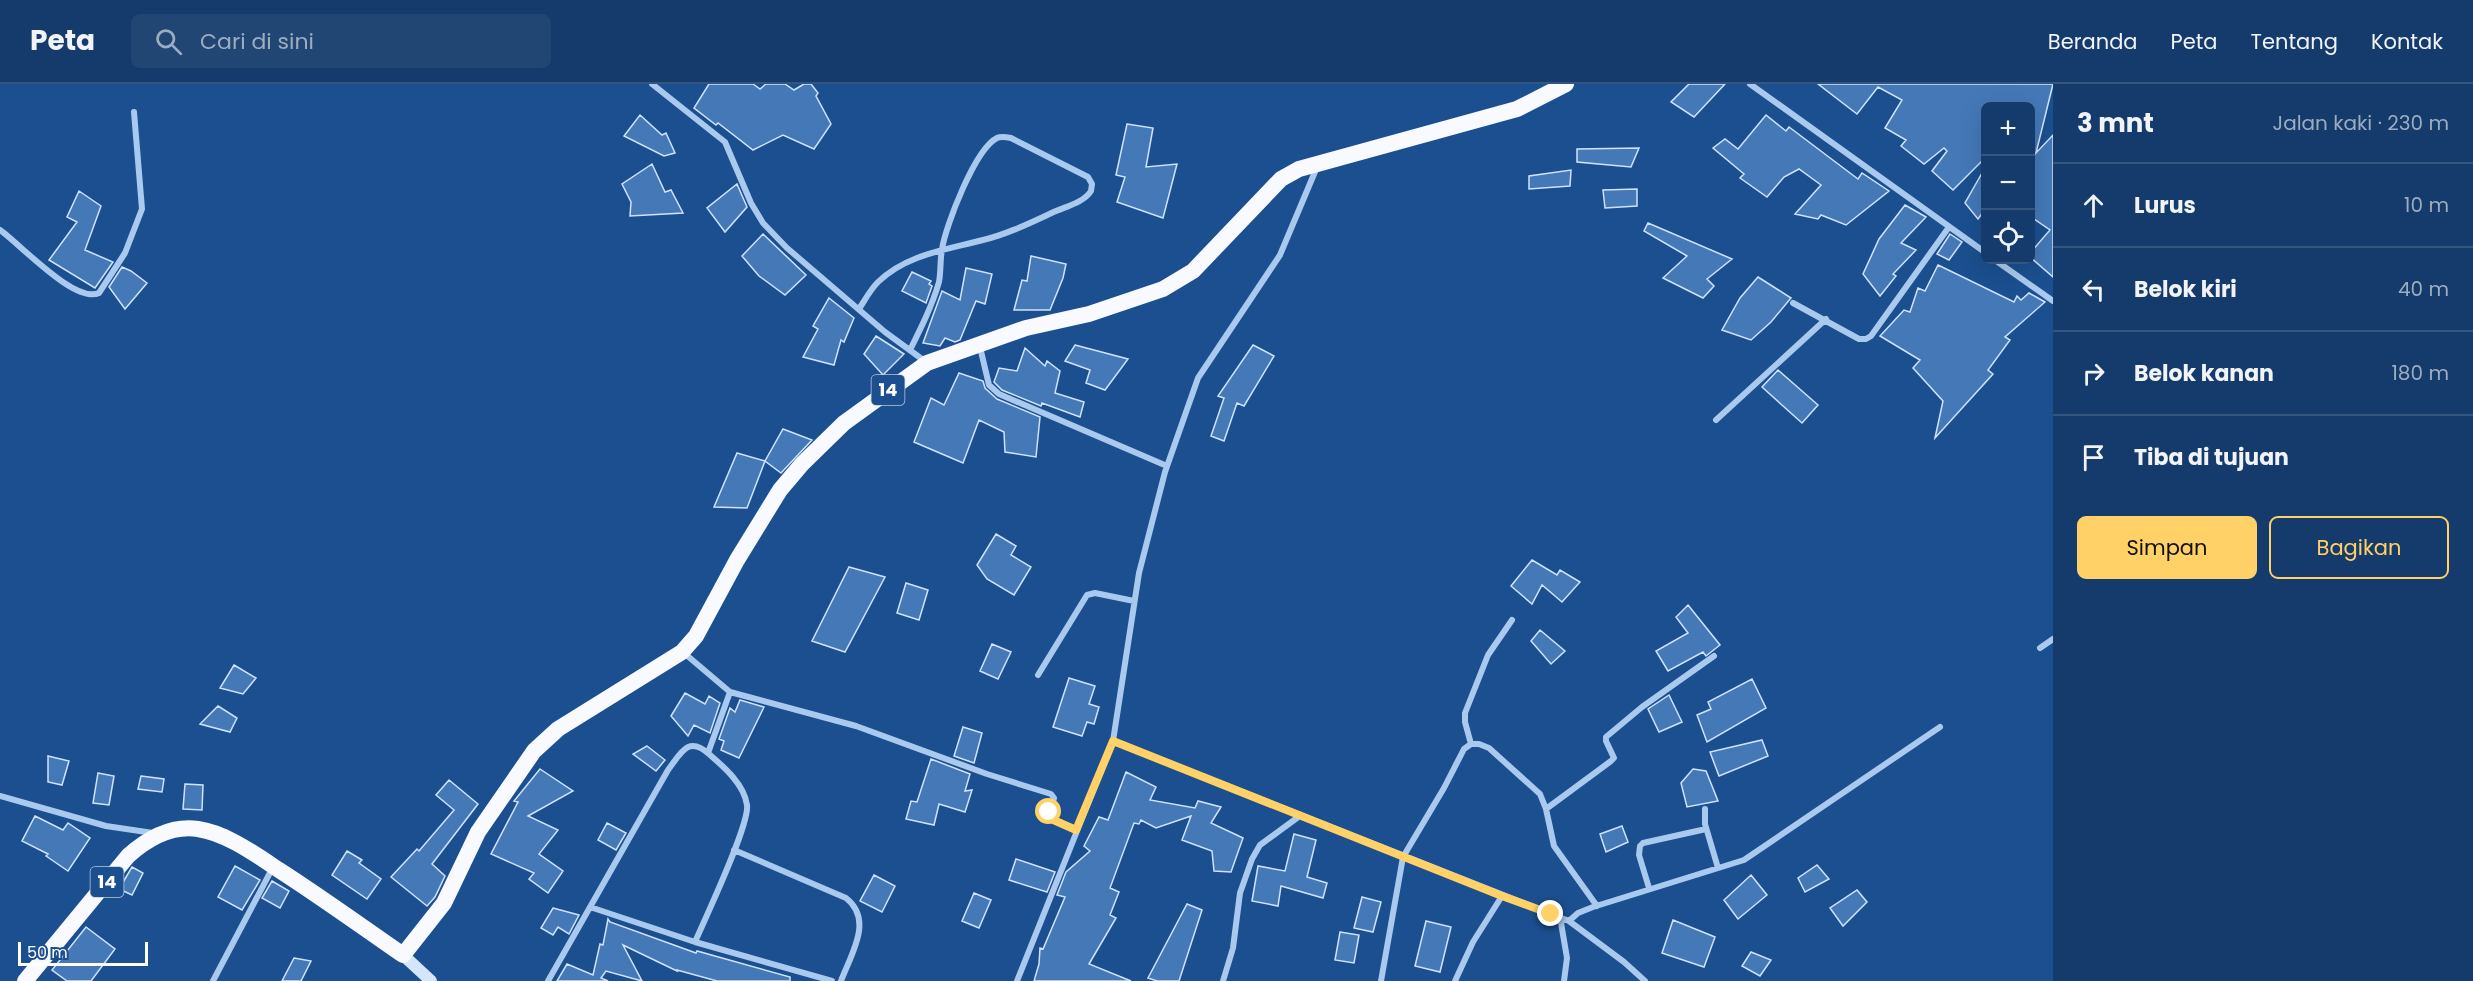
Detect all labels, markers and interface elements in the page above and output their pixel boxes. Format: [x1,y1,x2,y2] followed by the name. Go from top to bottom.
[131,14,551,68] search box
[30,21,95,60] text: Peta
[152,25,185,58] icon: search
[200,26,314,57] text: Cari di sini
[2048,27,2138,56] text: Beranda
[2171,27,2218,56] text: Peta
[2251,27,2338,56] text: Tentang
[2371,27,2443,56] text: Kontak
[1981,102,2035,264] map controls
[1981,102,2035,156] button: +
[2077,105,2154,141] text: 3 mnt
[2273,109,2449,137] text: Jalan kaki · 230 m
[1981,156,2035,210] button: −
[2077,189,2110,222] icon: ahead
[2134,190,2196,221] text: Lurus
[2404,191,2449,219] text: 10 m
[1981,210,2035,264] button: locate
[2077,273,2110,306] icon: left
[2134,274,2237,305] text: Belok kiri
[2398,275,2449,303] text: 40 m
[2077,357,2110,390] icon: right
[2134,358,2274,389] text: Belok kanan
[2391,359,2449,387] text: 180 m
[872,375,904,405] road number: 14
[2077,441,2110,474] icon: arrive
[2134,442,2289,473] text: Tiba di tujuan
[2077,516,2257,579] button: Simpan
[2269,516,2449,579] button: Bagikan
[1035,798,1061,824] route start
[90,867,124,897] road number: 14
[1537,900,1563,926] route end
[18,939,148,966] scale bar
[27,941,68,964] text: 50 m

